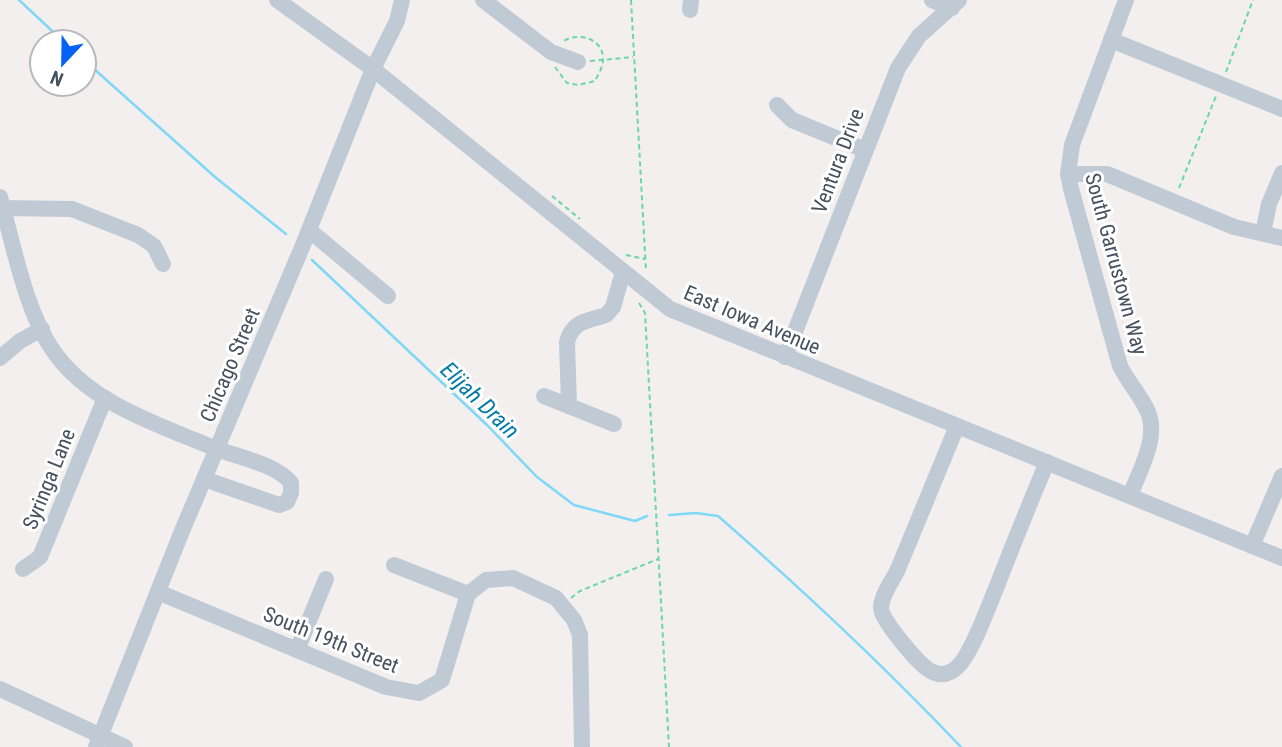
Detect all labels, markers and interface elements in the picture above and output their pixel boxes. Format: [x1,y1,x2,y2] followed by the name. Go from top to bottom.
[28,28,98,98] north arrow
[47,65,67,91] text: N
[807,105,869,217] street label: Ventura Drive
[1080,170,1152,358] street label: South Garrustown Way
[680,280,824,360] street label: East Iowa Avenue
[195,304,265,426] street label: Chicago Street
[435,356,525,444] water label: Elijah Drain
[18,425,80,533] street label: Syringa Lane
[260,602,402,678] street label: South 19th Street

